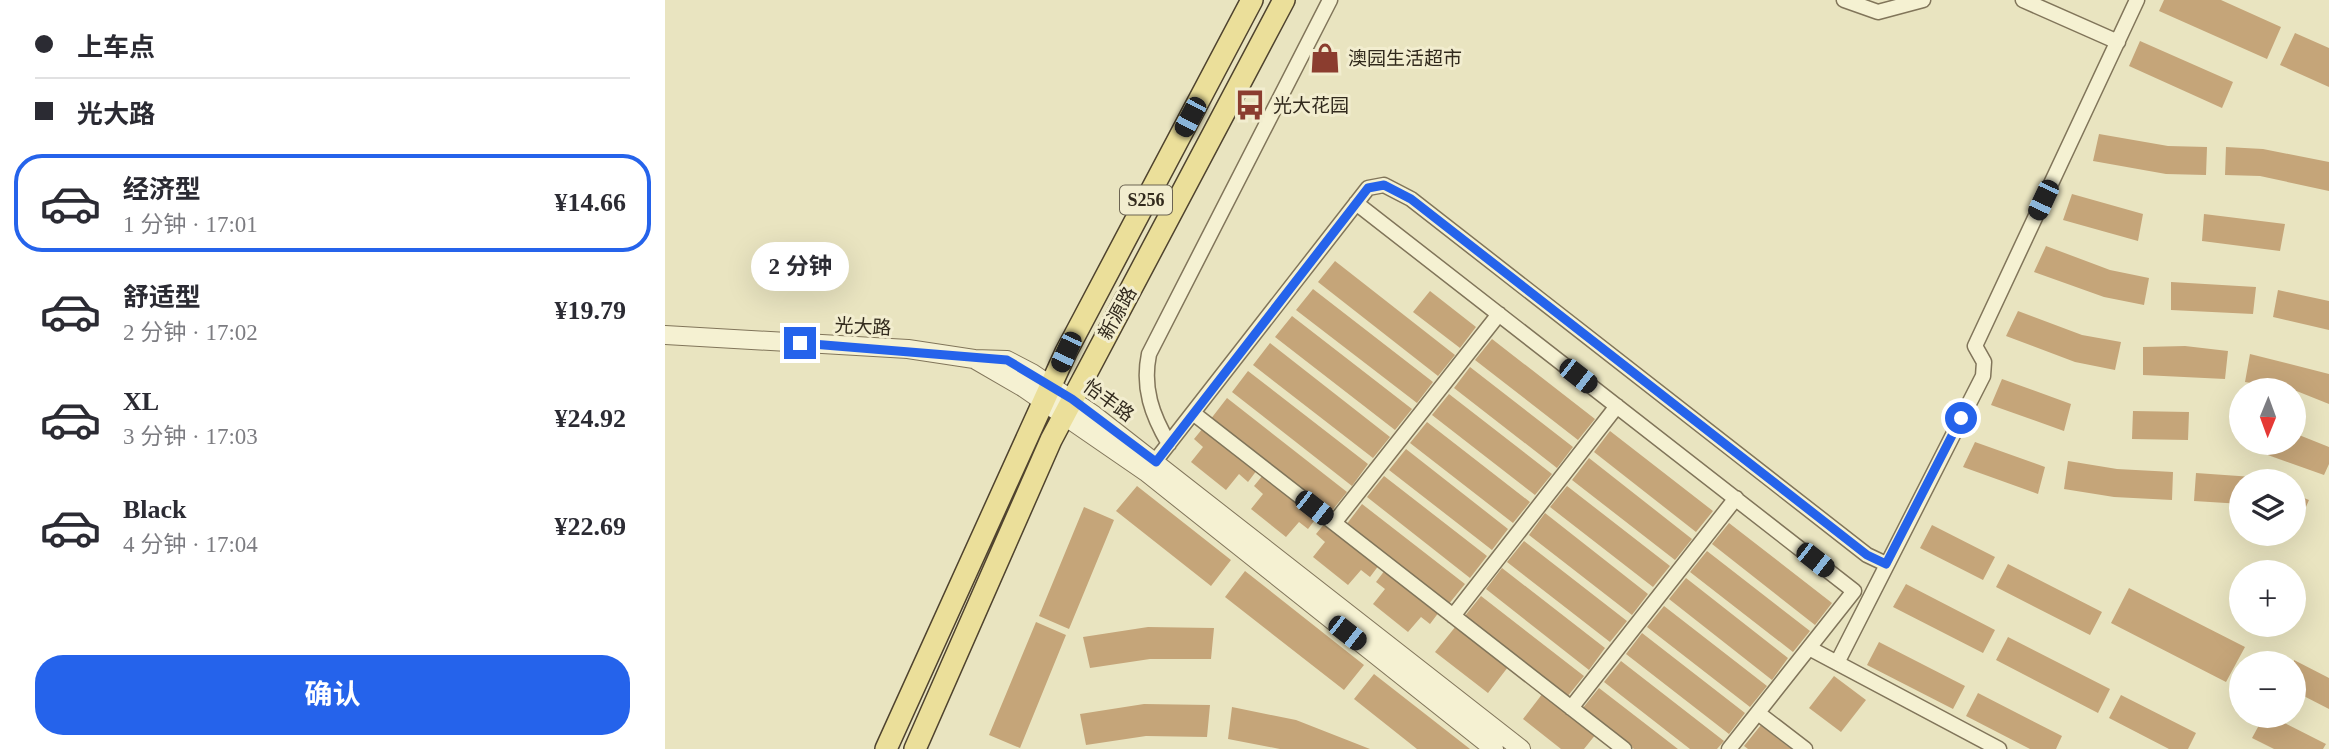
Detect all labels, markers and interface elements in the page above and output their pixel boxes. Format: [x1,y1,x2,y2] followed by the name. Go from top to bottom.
[77,33,155,62] text: 上车点
[1308,41,1342,75] shop icon: 澳园生活超市
[1348,48,1462,69] place label: 澳园生活超市
[1233,88,1267,122] bus stop icon: 光大花园
[1171,94,1210,140] car
[1273,95,1349,116] place label: 光大花园
[77,100,155,129] text: 光大路
[39,172,102,235] icon: car
[123,175,201,204] text: 经济型
[2025,177,2062,223] car
[1120,186,1172,215] road number: S256
[555,188,626,217] text: ¥14.66
[123,212,258,237] text: 1 分钟 · 17:01
[751,242,849,290] callout: 2 分钟
[768,254,832,279] text: 2 分钟
[39,280,102,343] icon: car
[123,283,201,312] text: 舒适型
[1094,283,1140,343] street label: 新源路
[555,296,626,325] text: ¥19.79
[834,315,892,338] street label: 光大路
[123,320,258,345] text: 2 分钟 · 17:02
[784,327,816,359] route end
[1048,329,1085,375] car
[1555,355,1602,397] car
[1079,375,1138,426] street label: 怡丰路
[2229,378,2307,455] north arrow
[2229,378,2306,728] map controls
[123,387,159,416] text: XL
[39,388,102,451] icon: car
[1945,402,1977,434] route start
[555,404,626,433] text: ¥24.92
[123,424,258,449] text: 3 分钟 · 17:03
[2229,469,2306,546] button: layers
[1291,487,1338,529] car
[123,495,187,524] text: Black
[39,496,102,559] icon: car
[555,512,626,541] text: ¥22.69
[123,532,258,557] text: 4 分钟 · 17:04
[1792,539,1839,581] car
[2229,560,2306,637] button: +
[1324,612,1371,654] car
[2229,651,2306,728] button: −
[35,655,630,735] button: 确认

